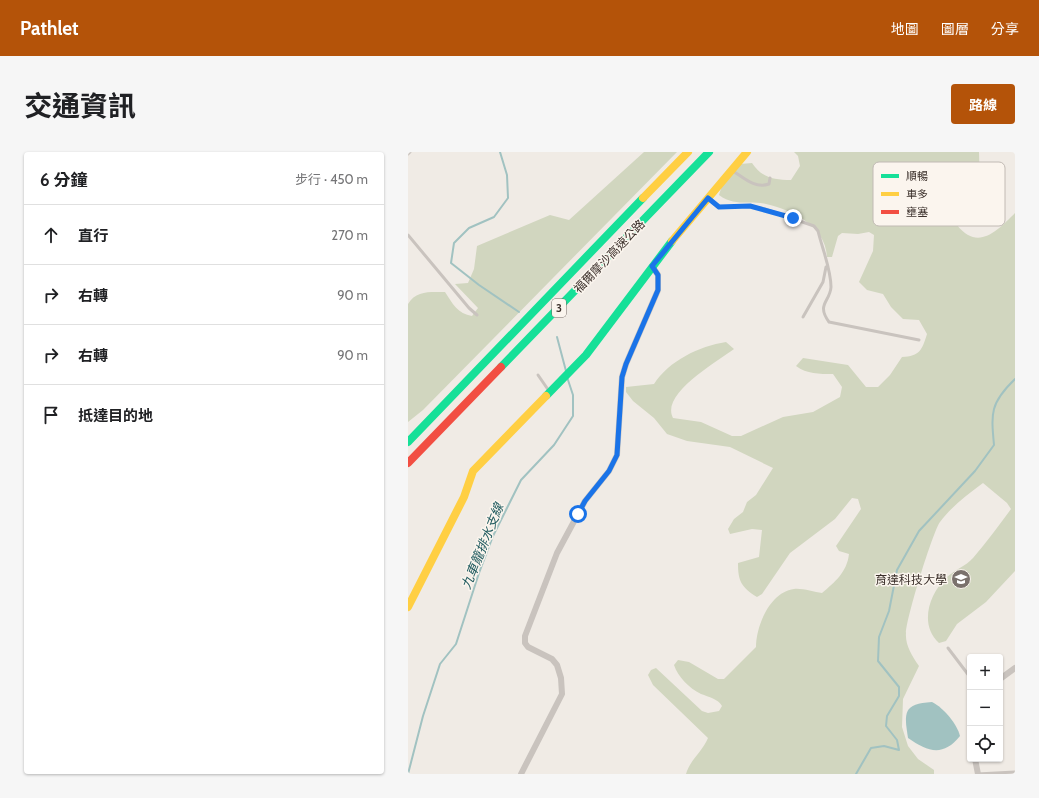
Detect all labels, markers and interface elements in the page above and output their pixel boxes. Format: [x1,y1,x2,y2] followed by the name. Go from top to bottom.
[20,17,79,40] text: Pathlet
[891,20,919,38] text: 地圖
[941,20,969,38] text: 圖層
[991,20,1019,38] text: 分享
[951,84,1015,124] button: 路線
[24,89,136,123] text: 交通資訊
[873,162,1005,226] legend
[906,169,928,183] text: 順暢
[40,170,87,190] text: 6 分鐘
[295,171,368,187] text: 步行 · 450 m
[906,187,928,201] text: 車多
[906,205,928,219] text: 壅塞
[784,209,802,227] route end
[570,216,648,296] street label: 福爾摩沙高速公路
[40,224,62,246] icon: ahead
[78,227,108,245] text: 直行
[331,227,368,243] text: 270 m
[40,284,62,306] icon: right
[78,287,108,305] text: 右轉
[337,287,368,303] text: 90 m
[552,299,566,317] road number: 3
[40,344,62,366] icon: right
[78,347,108,365] text: 右轉
[337,347,368,363] text: 90 m
[40,404,62,426] icon: arrive
[78,407,153,425] text: 抵達目的地
[458,499,507,591] water label: 九車籠排水支線
[569,505,587,523] route start
[950,568,972,590] school or university icon: 育達科技大學
[875,572,947,587] place label: 育達科技大學
[967,654,1003,762] map controls
[967,654,1003,690] button: +
[967,690,1003,726] button: −
[967,726,1003,762] button: locate

